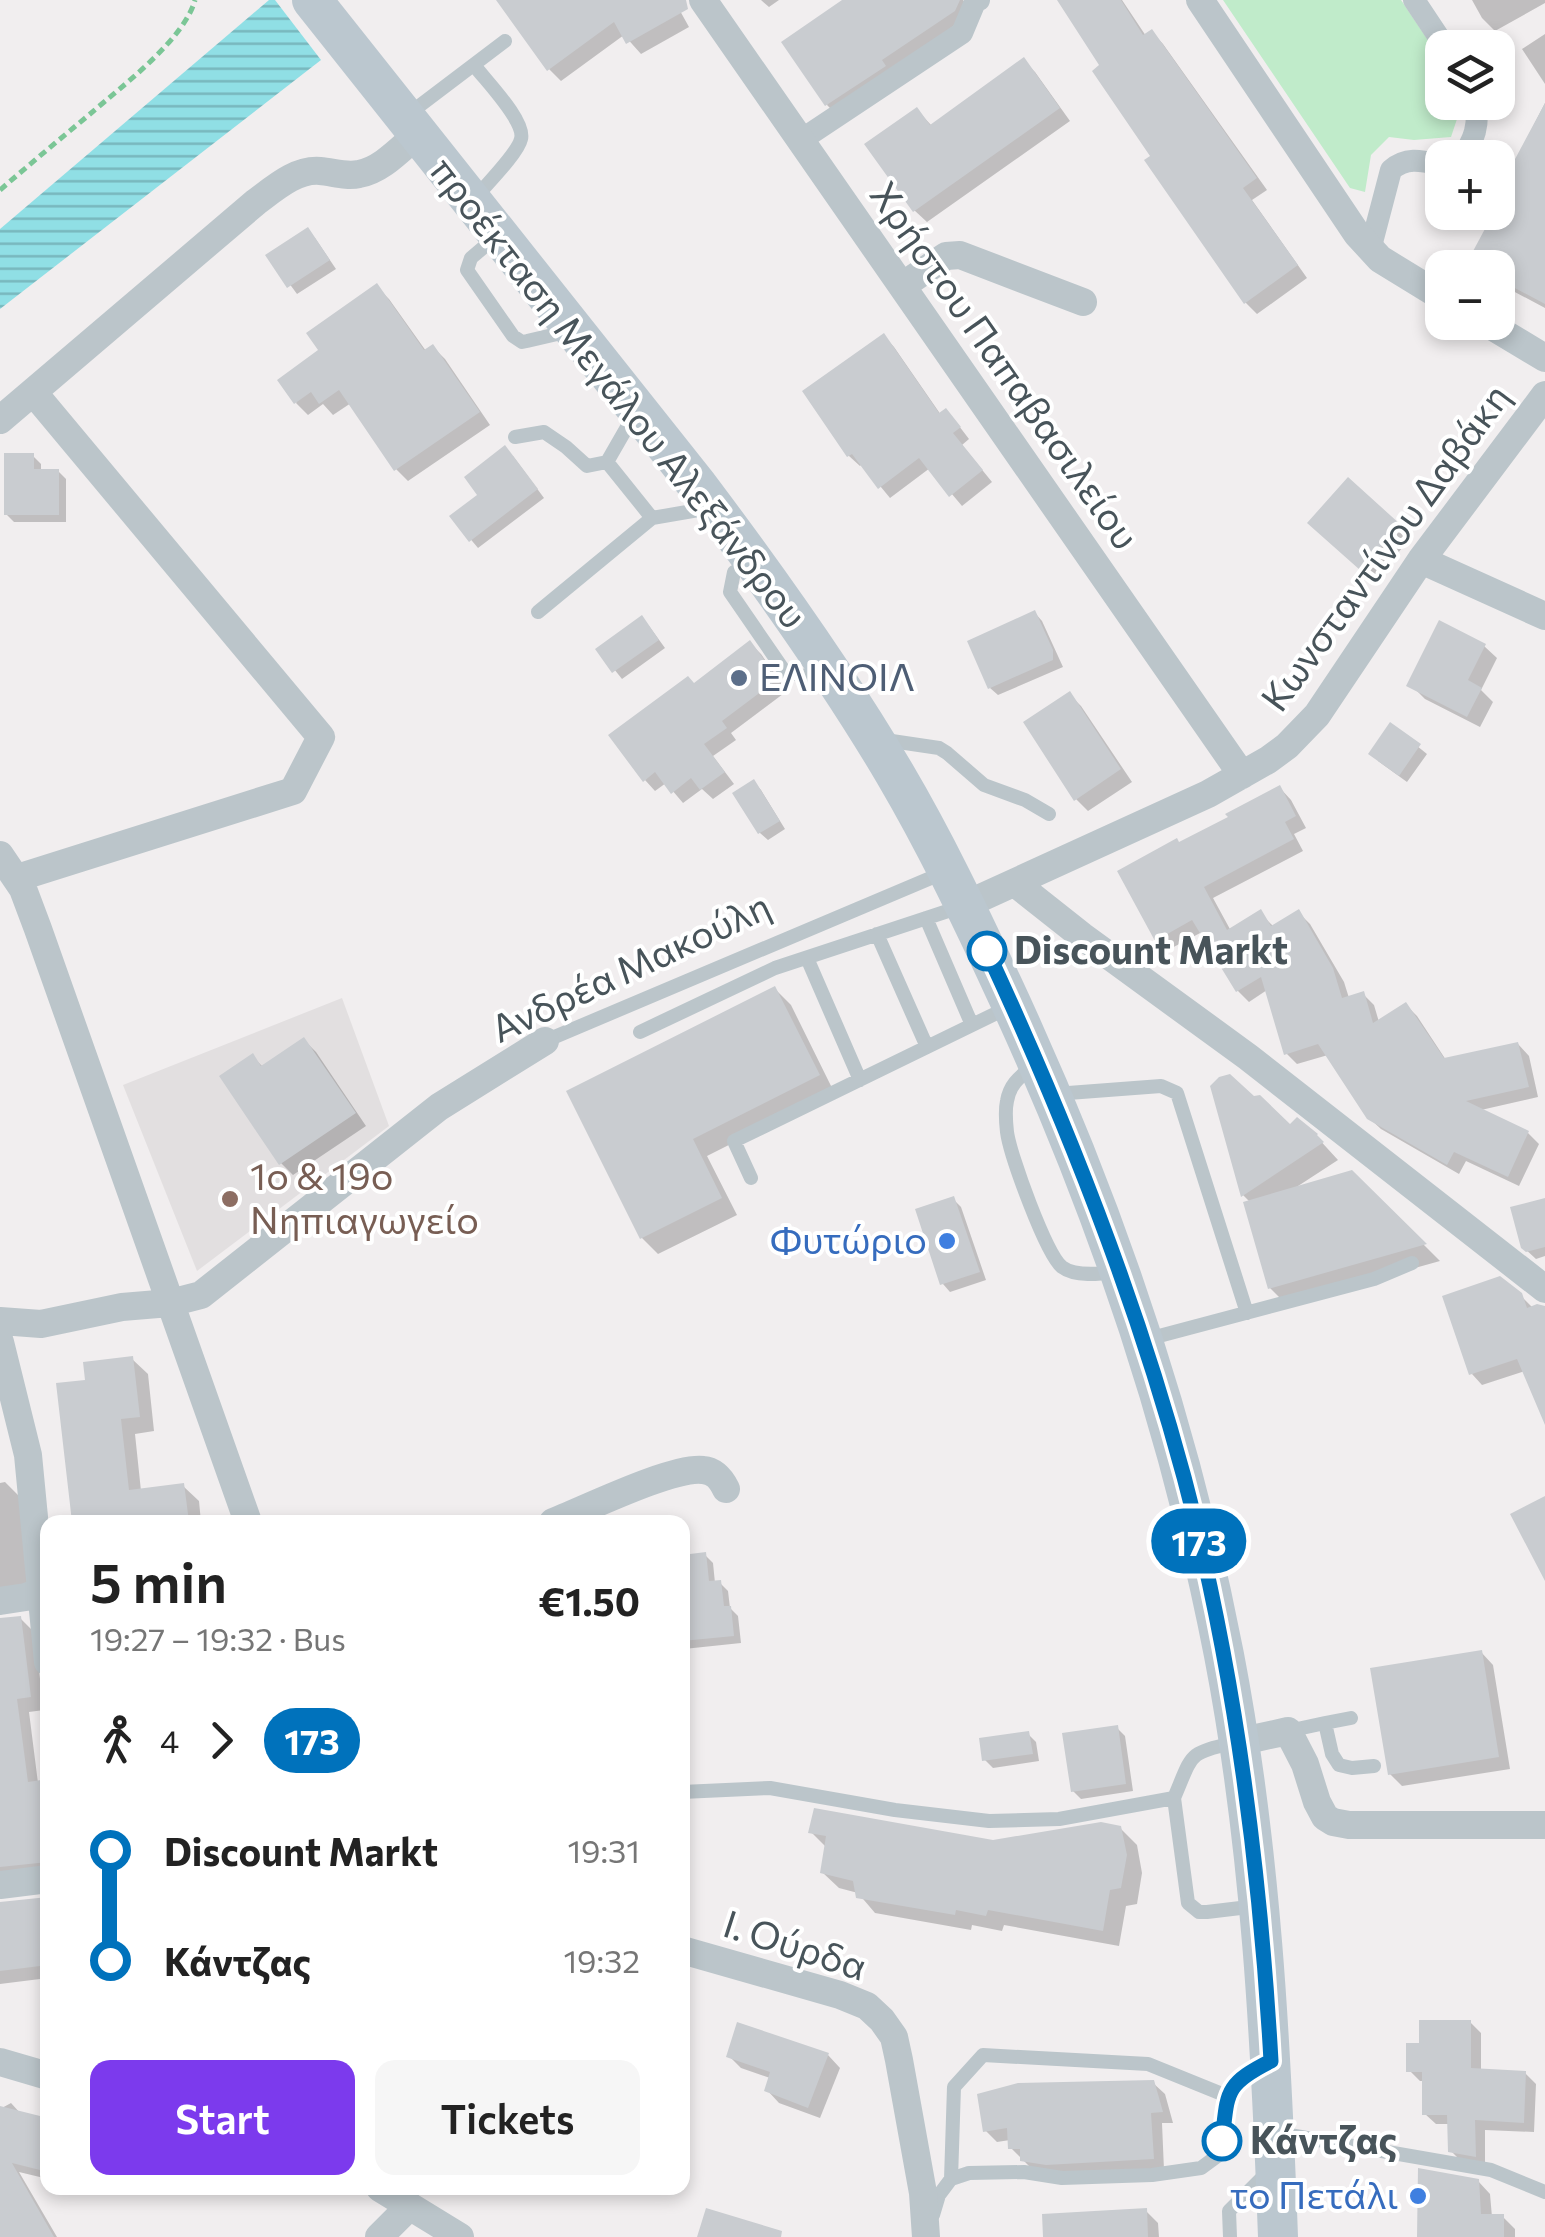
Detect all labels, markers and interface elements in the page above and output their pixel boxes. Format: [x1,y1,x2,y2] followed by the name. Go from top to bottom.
[1425,30,1515,340] map controls
[1425,30,1515,120] button: layers
[1425,140,1515,230] button: +
[421,146,819,636] street label: προέκταση Μεγάλου Αλεξάνδρου
[861,172,1151,557] street label: Χρήστου Παπαβασιλείου
[1425,250,1515,340] button: −
[1249,374,1518,719] street label: Κωνσταντίνου Δαβάκη
[759,652,915,699] place label: ΕΛΙΝΟΙΛ
[728,667,750,689] marker: ΕΛΙΝΟΙΛ
[483,880,777,1051] street label: Ανδρέα Μακούλη
[1014,925,1288,972] place label: Discount Markt
[968,932,1006,970] marker: Discount Markt
[250,1151,479,1242] place label: 1ο & 19ο Νηπιαγωγείο
[219,1188,241,1210] marker: 1ο & 19ο Νηπιαγωγείο
[770,1215,927,1262] place label: Φυτώριο
[936,1230,958,1252] marker: Φυτώριο
[1142,1508,1256,1574] line badge: 173
[1171,1520,1227,1563] text: 173
[90,1547,227,1614] text: 5 min
[539,1577,640,1624] text: €1.50
[90,1618,346,1658] text: 19:27 – 19:32 · Bus
[90,1713,145,1768] icon: walk
[194,1713,249,1768] icon: forward
[284,1719,340,1762] text: 173
[160,1720,179,1760] text: 4
[164,1827,438,1874] text: Discount Markt
[567,1830,640,1870] text: 19:31
[718,1898,873,1989] street label: Ι. Ούρδα
[164,1937,311,1984] text: Κάντζας
[563,1940,640,1980] text: 19:32
[90,2060,355,2175] button: Start
[375,2060,640,2175] button: Tickets
[1250,2115,1397,2162] place label: Κάντζας
[1203,2122,1241,2160] marker: Κάντζας
[1230,2170,1398,2217] place label: το Πετάλι
[1407,2185,1429,2207] marker: το Πετάλι

